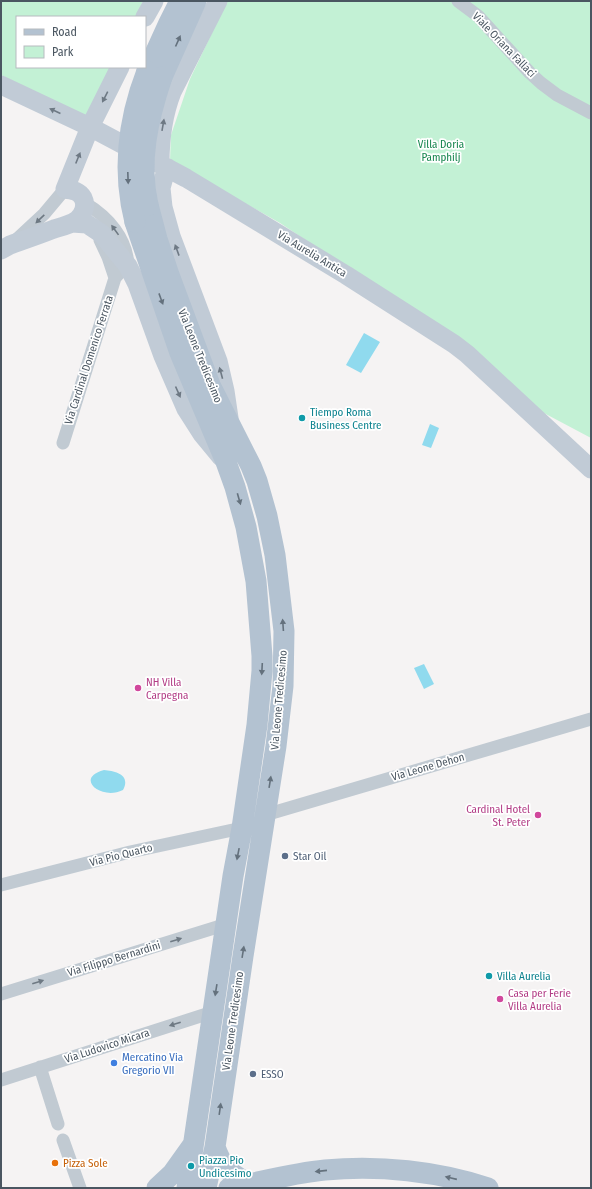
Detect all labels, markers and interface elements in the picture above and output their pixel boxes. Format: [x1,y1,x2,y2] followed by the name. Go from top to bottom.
[470,10,538,80] street label: Viale Oriana Fallaci
[16,16,146,68] legend
[52,25,77,39] text: Road
[175,36,181,47] one-way arrow
[52,45,74,59] text: Park
[102,91,108,103] one-way arrow
[49,108,61,114] one-way arrow
[160,118,166,131] one-way arrow
[418,138,464,164] park label: Villa Doria Pamphilj
[75,152,81,164] one-way arrow
[124,172,131,184] one-way arrow
[35,214,45,224] one-way arrow
[111,225,119,235] one-way arrow
[275,228,349,280] street label: Via Aurelia Antica
[174,244,180,256] one-way arrow
[158,293,164,305] one-way arrow
[62,294,116,426] street label: Via Cardinal Domenico Ferrata
[175,307,225,405] street label: Via Leone Tredicesimo
[218,366,224,378] one-way arrow
[175,386,181,398] one-way arrow
[310,406,382,432] place label: Tiempo Roma Business Centre
[297,413,307,423] marker: Tiempo Roma Business Centre
[236,494,242,506] one-way arrow
[280,619,287,631] one-way arrow
[268,649,290,750] street label: Via Leone Tredicesimo
[258,663,265,675] one-way arrow
[146,676,188,702] place label: NH Villa Carpegna
[133,683,143,693] marker: NH Villa Carpegna
[390,750,466,784] street label: Via Leone Dehon
[267,776,273,789] one-way arrow
[466,803,530,829] place label: Cardinal Hotel St. Peter
[533,810,543,820] marker: Cardinal Hotel St. Peter
[88,841,154,869] street label: Via Pio Quarto
[234,847,240,860] one-way arrow
[293,850,326,863] place label: Star Oil
[280,851,290,861] marker: Star Oil
[170,936,182,942] one-way arrow
[66,939,162,979] street label: Via Filippo Bernardini
[240,946,246,958] one-way arrow
[220,970,246,1071] street label: Via Leone Tredicesimo
[497,970,551,983] place label: Villa Aurelia
[484,971,494,981] marker: Villa Aurelia
[33,979,45,985] one-way arrow
[213,984,219,996] one-way arrow
[508,987,571,1013] place label: Casa per Ferie Villa Aurelia
[495,994,505,1004] marker: Casa per Ferie Villa Aurelia
[169,1021,181,1027] one-way arrow
[63,1026,151,1066] street label: Via Ludovico Micara
[122,1051,183,1077] place label: Mercatino Via Gregorio VII
[109,1058,119,1068] marker: Mercatino Via Gregorio VII
[261,1068,284,1081] place label: ESSO
[248,1069,258,1079] marker: ESSO
[217,1103,223,1115] one-way arrow
[199,1154,252,1180] place label: Piazza Pio Undicesimo
[63,1157,108,1170] place label: Pizza Sole
[50,1158,60,1168] marker: Pizza Sole
[186,1161,196,1171] marker: Piazza Pio Undicesimo
[315,1168,327,1174] one-way arrow
[444,1175,456,1181] one-way arrow

